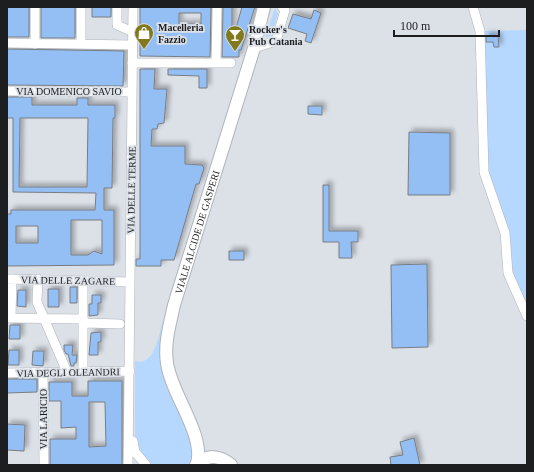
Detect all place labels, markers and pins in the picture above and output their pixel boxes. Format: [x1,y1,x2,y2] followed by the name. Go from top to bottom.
[133,22,155,50] shop icon: Macelleria Fazzio
[158,22,204,45] place label: Macelleria Fazzio
[224,24,246,52] bar icon: Rocker's Pub Catania
[249,24,303,47] place label: Rocker's Pub Catania

